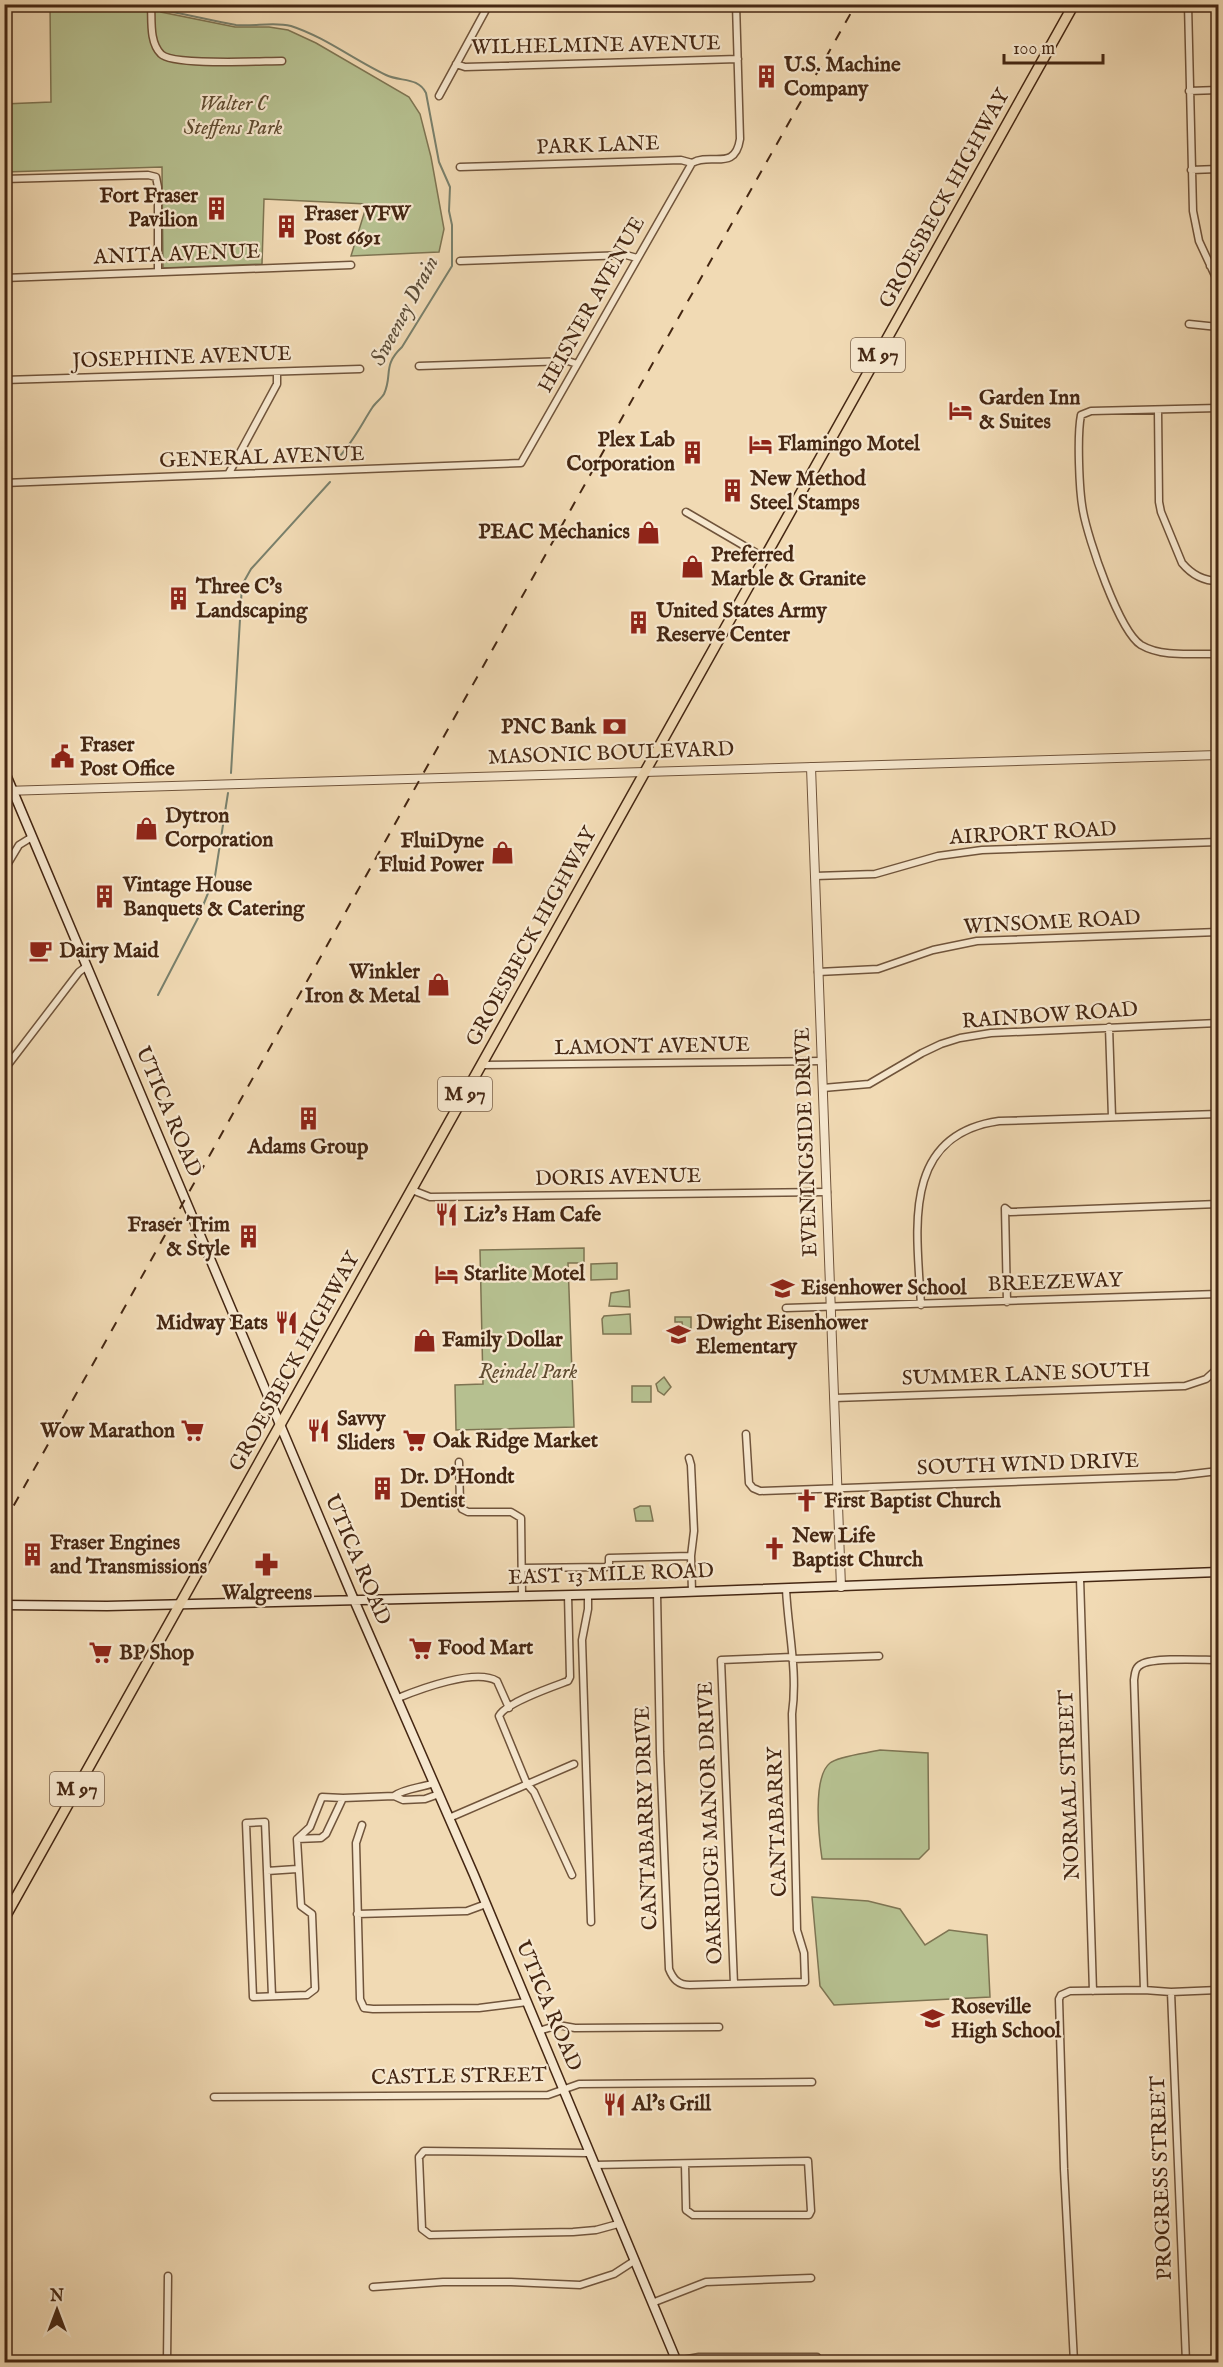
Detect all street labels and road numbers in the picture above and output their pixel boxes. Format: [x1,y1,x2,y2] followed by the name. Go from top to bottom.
[471,30,721,62] street label: WILHELMINE AVENUE
[873,83,1017,313] street label: GROESBECK HIGHWAY
[536,130,660,162] street label: PARK LANE
[532,212,652,398] street label: HEISNER AVENUE
[92,239,261,271] street label: ANITA AVENUE
[851,338,905,372] road number: M 97
[70,341,292,375] street label: JOSEPHINE AVENUE
[159,441,365,475] street label: GENERAL AVENUE
[487,736,735,772] street label: MASONIC BOULEVARD
[948,816,1117,852] street label: AIRPORT ROAD
[460,821,604,1051] street label: GROESBECK HIGHWAY
[963,905,1141,941] street label: WINSOME ROAD
[961,996,1139,1036] street label: RAINBOW ROAD
[789,1027,825,1257] street label: EVENINGSIDE DRIVE
[554,1032,750,1062] street label: LAMONT AVENUE
[128,1043,208,1181] street label: UTICA ROAD
[438,1077,492,1111] road number: M 97
[535,1163,701,1193] street label: DORIS AVENUE
[223,1246,367,1476] street label: GROESBECK HIGHWAY
[987,1267,1125,1299] street label: BREEZEWAY
[901,1357,1151,1393] street label: SUMMER LANE SOUTH
[916,1448,1140,1482] street label: SOUTH WIND DRIVE
[317,1491,397,1629] street label: UTICA ROAD
[508,1558,714,1592] street label: EAST 13 MILE ROAD
[693,1681,729,1965] street label: OAKRIDGE MANOR DRIVE
[1053,1689,1087,1881] street label: NORMAL STREET
[630,1705,664,1931] street label: CANTABARRY DRIVE
[762,1745,794,1897] street label: CANTABARRY
[50,1772,104,1806] road number: M 97
[508,1937,588,2075] street label: UTICA ROAD
[371,2062,548,2092] street label: CASTLE STREET
[1145,2075,1179,2281] street label: PROGRESS STREET

